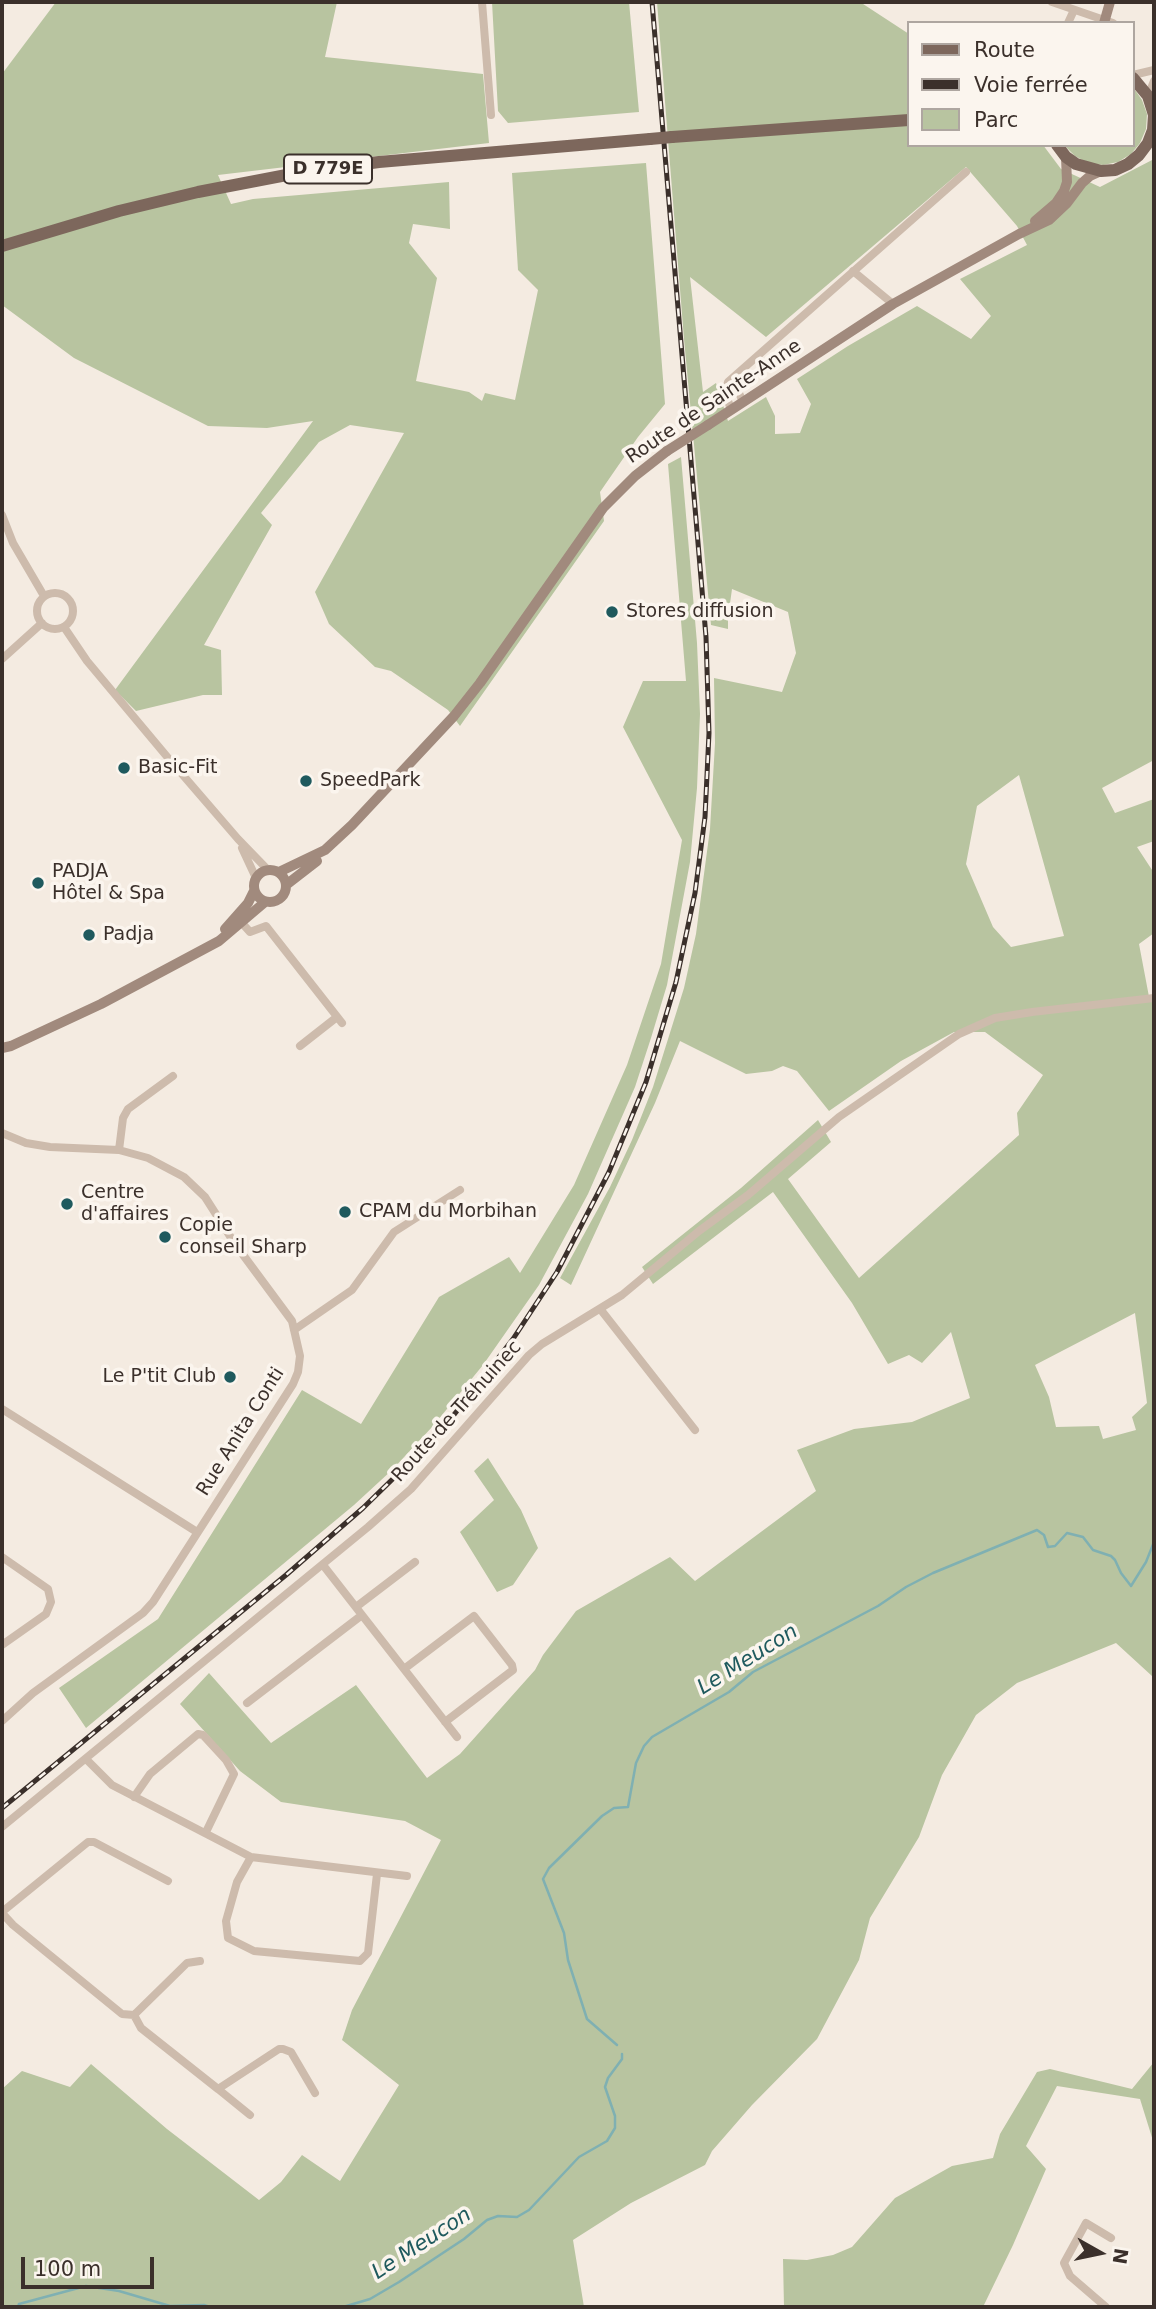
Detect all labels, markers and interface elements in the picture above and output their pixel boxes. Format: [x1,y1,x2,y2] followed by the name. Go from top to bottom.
[908,21,1135,147] legend
[974,38,1035,62] text: Route
[974,73,1088,97] text: Voie ferrée
[974,108,1018,132] text: Parc
[284,154,372,184] road number: D 779E
[622,335,806,469] street label: Route de Sainte-Anne
[626,601,773,623] place label: Stores diffusion
[604,604,620,620] marker: Stores diffusion
[138,757,217,779] place label: Basic-Fit
[116,760,132,776] marker: Basic-Fit
[320,770,421,792] place label: SpeedPark
[298,773,314,789] marker: SpeedPark
[52,861,165,905] place label: PADJA Hôtel & Spa
[30,875,46,891] marker: PADJA Hôtel & Spa
[103,924,154,946] place label: Padja
[81,927,97,943] marker: Padja
[81,1182,169,1226] place label: Centre d'affaires
[59,1196,75,1212] marker: Centre d'affaires
[359,1201,537,1223] place label: CPAM du Morbihan
[337,1204,353,1220] marker: CPAM du Morbihan
[179,1215,307,1259] place label: Copie conseil Sharp
[157,1229,173,1245] marker: Copie conseil Sharp
[387,1337,527,1487] street label: Route de Tréhuinec
[192,1364,290,1500] street label: Rue Anita Conti
[102,1366,216,1388] place label: Le P'tit Club
[222,1369,238,1385] marker: Le P'tit Club
[693,1619,803,1701] water label: Le Meucon
[368,2203,476,2285] water label: Le Meucon
[1065,2218,1135,2288] north arrow
[24,2242,158,2286] scale bar
[1109,2247,1133,2266] text: N
[34,2257,101,2281] text: 100 m

